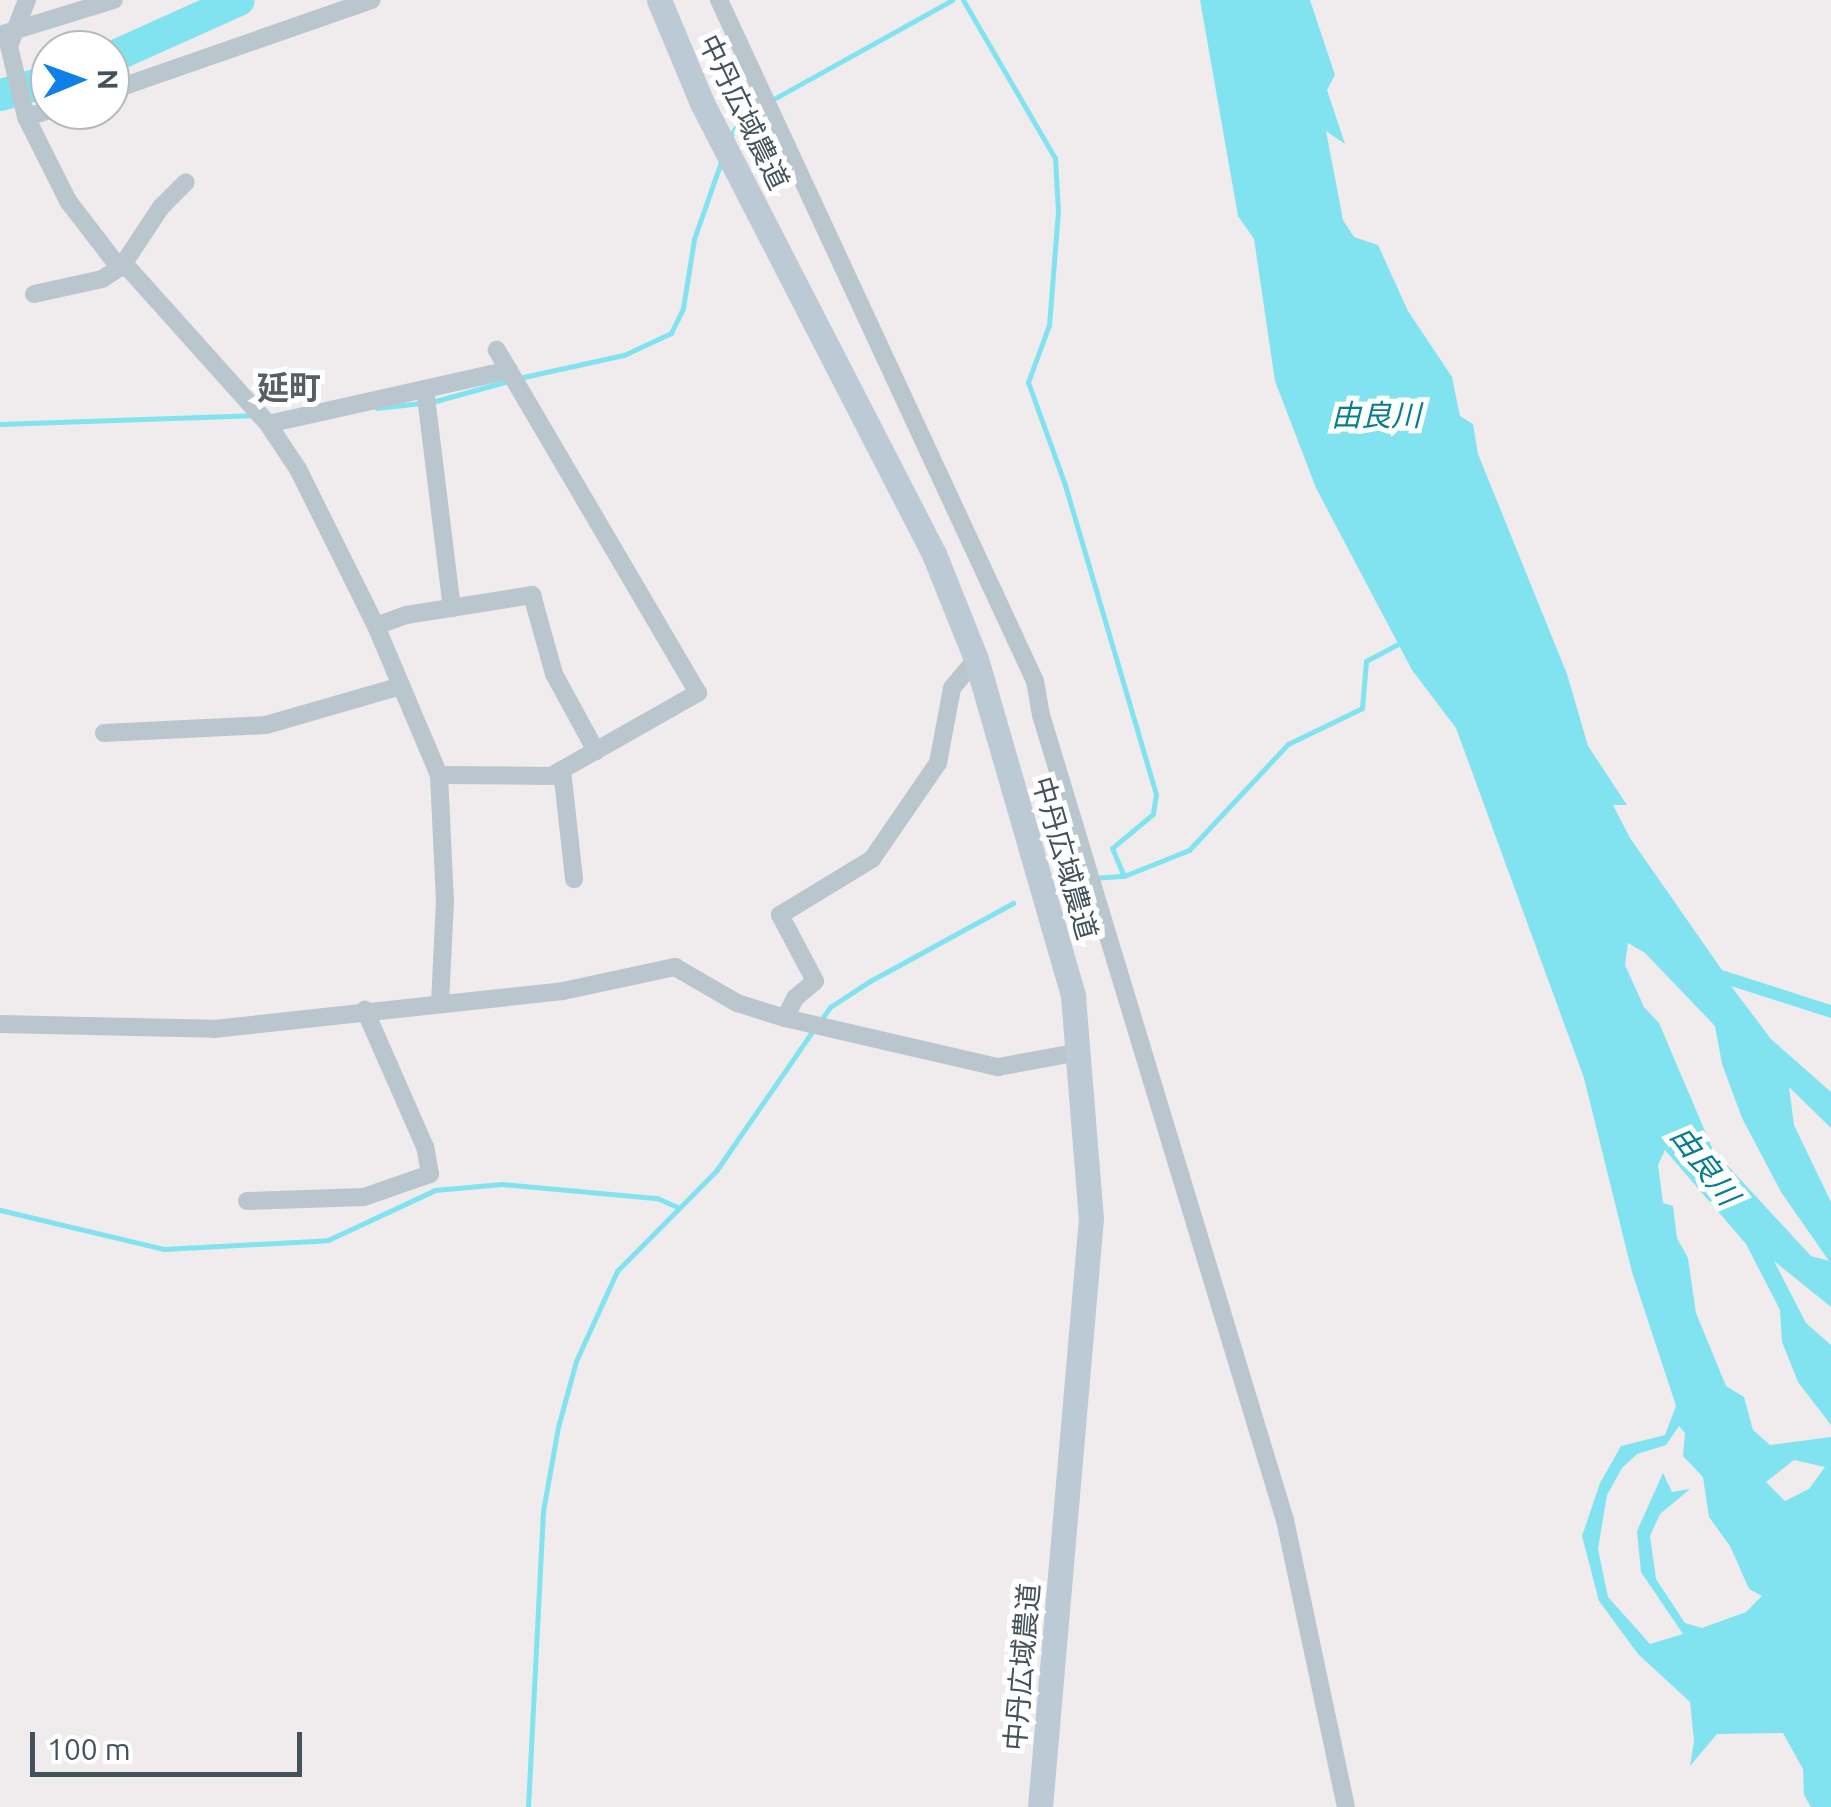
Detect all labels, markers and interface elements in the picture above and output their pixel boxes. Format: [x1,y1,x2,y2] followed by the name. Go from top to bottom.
[692,29,796,195] street label: 中丹広域農道
[30,30,130,130] north arrow
[93,69,124,90] text: N
[257,368,321,406] district label: 延町
[1331,397,1421,433] water label: 由良川
[1026,773,1104,943] street label: 中丹広域農道
[1664,1118,1746,1212] water label: 由良川
[998,1582,1046,1752] street label: 中丹広域農道
[35,1712,308,1774] scale bar
[47,1732,131,1766] text: 100 m

